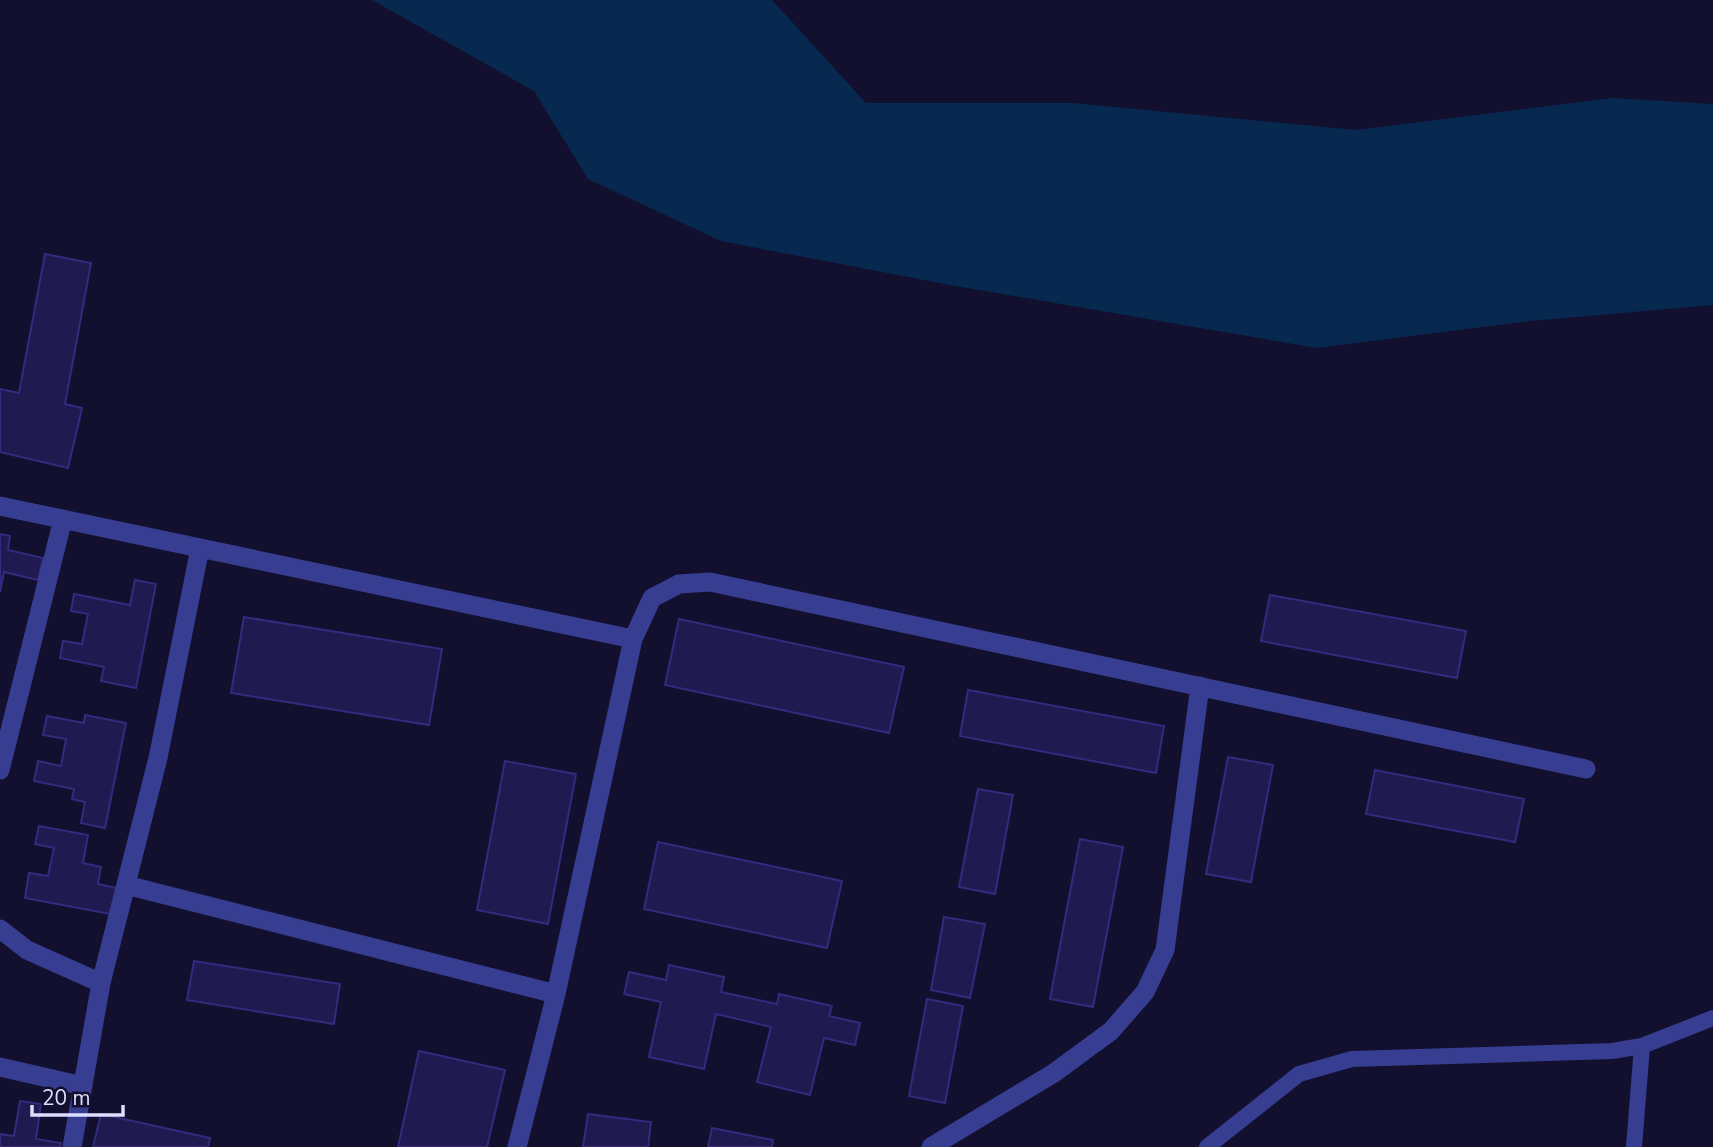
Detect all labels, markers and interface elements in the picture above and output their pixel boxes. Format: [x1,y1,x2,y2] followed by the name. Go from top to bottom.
[32,1074,122,1118] scale bar
[42,1084,91,1112] text: 20 m

